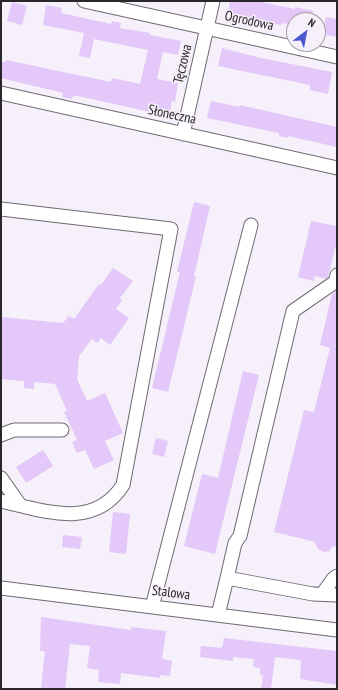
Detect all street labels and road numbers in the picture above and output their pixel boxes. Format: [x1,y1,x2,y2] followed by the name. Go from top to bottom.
[223,8,275,34] street label: Ogrodowa
[170,43,196,85] street label: Tęczowa
[146,102,198,128] street label: Słoneczna
[151,582,191,604] street label: Stalowa

